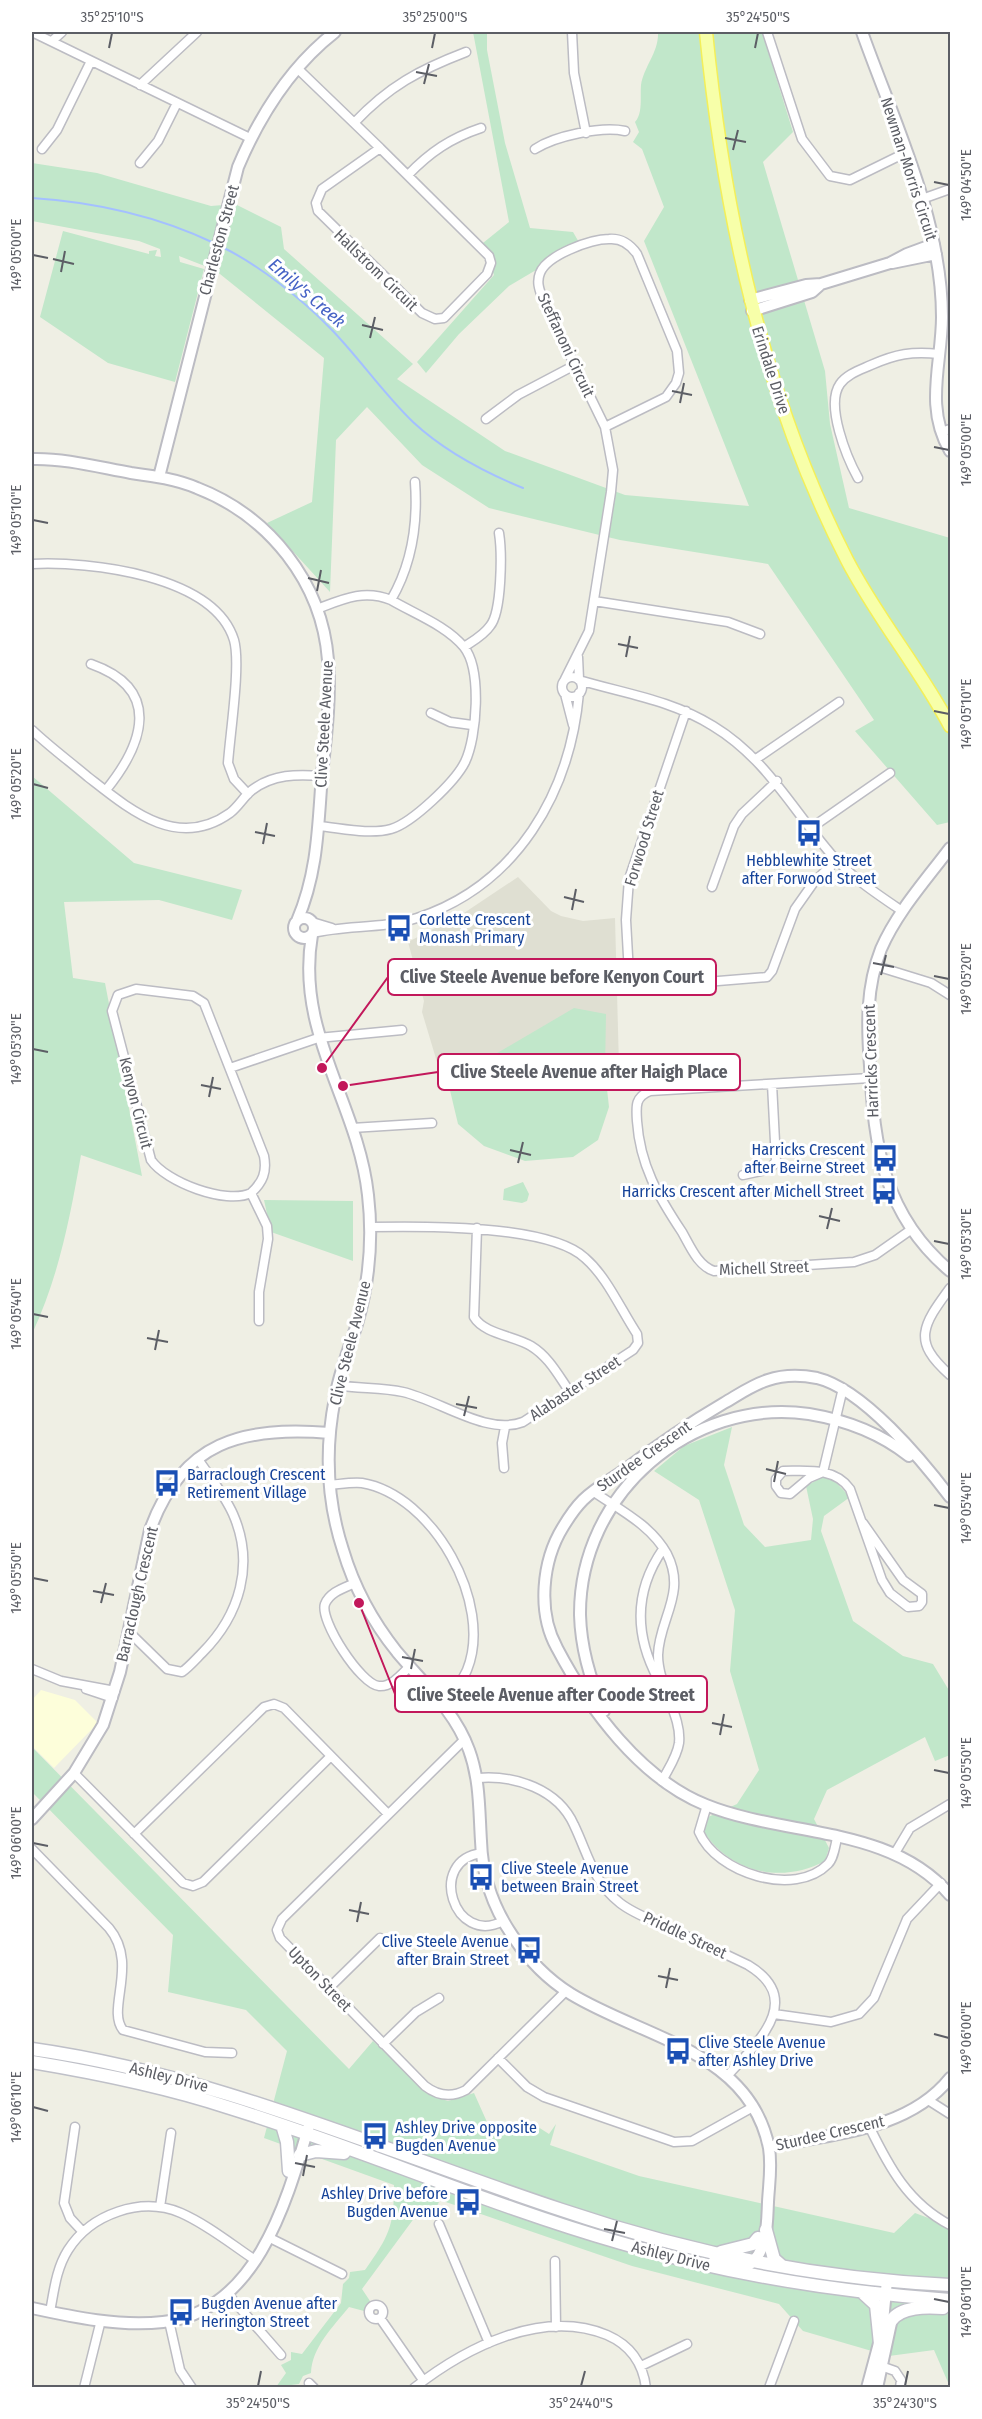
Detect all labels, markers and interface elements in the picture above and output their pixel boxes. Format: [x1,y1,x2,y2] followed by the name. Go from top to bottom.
[80,8,144,26] text: 35°25'10"S
[402,8,468,26] text: 35°25'00"S
[726,8,790,26] text: 35°24'50"S
[877,95,941,244] street label: Newman-Morris Circuit
[957,149,975,221] text: 149°04'50"E
[195,182,243,297] street label: Charleston Street
[7,219,25,291] text: 149°05'00"E
[330,225,422,315] street label: Hallstrom Circuit
[264,254,350,332] water label: Emily's Creek
[534,290,599,401] street label: Steffanoni Circuit
[748,324,794,416] street label: Erindale Drive
[957,414,975,486] text: 149°05'00"E
[7,485,25,555] text: 149°05'10"E
[311,660,337,788] street label: Clive Steele Avenue
[957,679,975,749] text: 149°05'10"E
[7,748,25,820] text: 149°05'20"E
[620,787,668,888] street label: Forwood Street
[794,818,824,848] bus stop icon: Hebblewhite Street after Forwood Street
[742,851,877,888] place label: Hebblewhite Street after Forwood Street
[419,910,531,947] place label: Corlette Crescent Monash Primary
[384,913,414,943] bus stop icon: Corlette Crescent Monash Primary
[957,943,975,1015] text: 149°05'20"E
[388,959,716,995] callout: Clive Steele Avenue before Kenyon Court
[400,966,705,988] text: Clive Steele Avenue before Kenyon Court
[859,1003,882,1118] street label: Harricks Crescent
[7,1013,25,1085] text: 149°05'30"E
[438,1054,740,1090] callout: Clive Steele Avenue after Haigh Place
[115,1055,157,1152] street label: Kenyon Circuit
[450,1061,728,1083] text: Clive Steele Avenue after Haigh Place
[744,1140,866,1177] place label: Harricks Crescent after Beirne Street
[870,1143,900,1173] bus stop icon: Harricks Crescent after Beirne Street
[869,1176,899,1206] bus stop icon: Harricks Crescent after Michell Street
[622,1182,865,1201] place label: Harricks Crescent after Michell Street
[957,1208,975,1280] text: 149°05'30"E
[719,1257,810,1279] street label: Michell Street
[7,1278,25,1350] text: 149°05'40"E
[325,1279,375,1407] street label: Clive Steele Avenue
[526,1351,625,1425] street label: Alabaster Street
[593,1416,695,1496] street label: Sturdee Crescent
[187,1465,326,1502] place label: Barraclough Crescent Retirement Village
[152,1468,182,1498] bus stop icon: Barraclough Crescent Retirement Village
[957,1472,975,1544] text: 149°05'40"E
[112,1524,162,1664] street label: Barraclough Crescent
[7,1542,25,1614] text: 149°05'50"E
[395,1676,707,1712] callout: Clive Steele Avenue after Coode Street
[407,1684,696,1706] text: Clive Steele Avenue after Coode Street
[957,1737,975,1809] text: 149°05'50"E
[7,1806,25,1880] text: 149°06'00"E
[501,1859,639,1896] place label: Clive Steele Avenue between Brain Street
[466,1862,496,1892] bus stop icon: Clive Steele Avenue between Brain Street
[640,1907,730,1963] street label: Priddle Street
[381,1932,510,1969] place label: Clive Steele Avenue after Brain Street
[514,1935,544,1965] bus stop icon: Clive Steele Avenue after Brain Street
[284,1943,356,2016] street label: Upton Street
[957,2001,975,2075] text: 149°06'00"E
[698,2033,826,2070] place label: Clive Steele Avenue after Ashley Drive
[663,2036,693,2066] bus stop icon: Clive Steele Avenue after Ashley Drive
[128,2058,210,2096] street label: Ashley Drive
[7,2071,25,2143] text: 149°06'10"E
[774,2111,887,2155] street label: Sturdee Crescent
[395,2118,537,2155] place label: Ashley Drive opposite Bugden Avenue
[360,2121,390,2151] bus stop icon: Ashley Drive opposite Bugden Avenue
[321,2184,448,2221] place label: Ashley Drive before Bugden Avenue
[453,2187,483,2217] bus stop icon: Ashley Drive before Bugden Avenue
[630,2237,712,2275] street label: Ashley Drive
[957,2266,975,2338] text: 149°06'10"E
[201,2294,338,2331] place label: Bugden Avenue after Herington Street
[166,2297,196,2327] bus stop icon: Bugden Avenue after Herington Street
[226,2394,290,2412] text: 35°24'50"S
[549,2394,613,2412] text: 35°24'40"S
[873,2394,937,2412] text: 35°24'30"S

